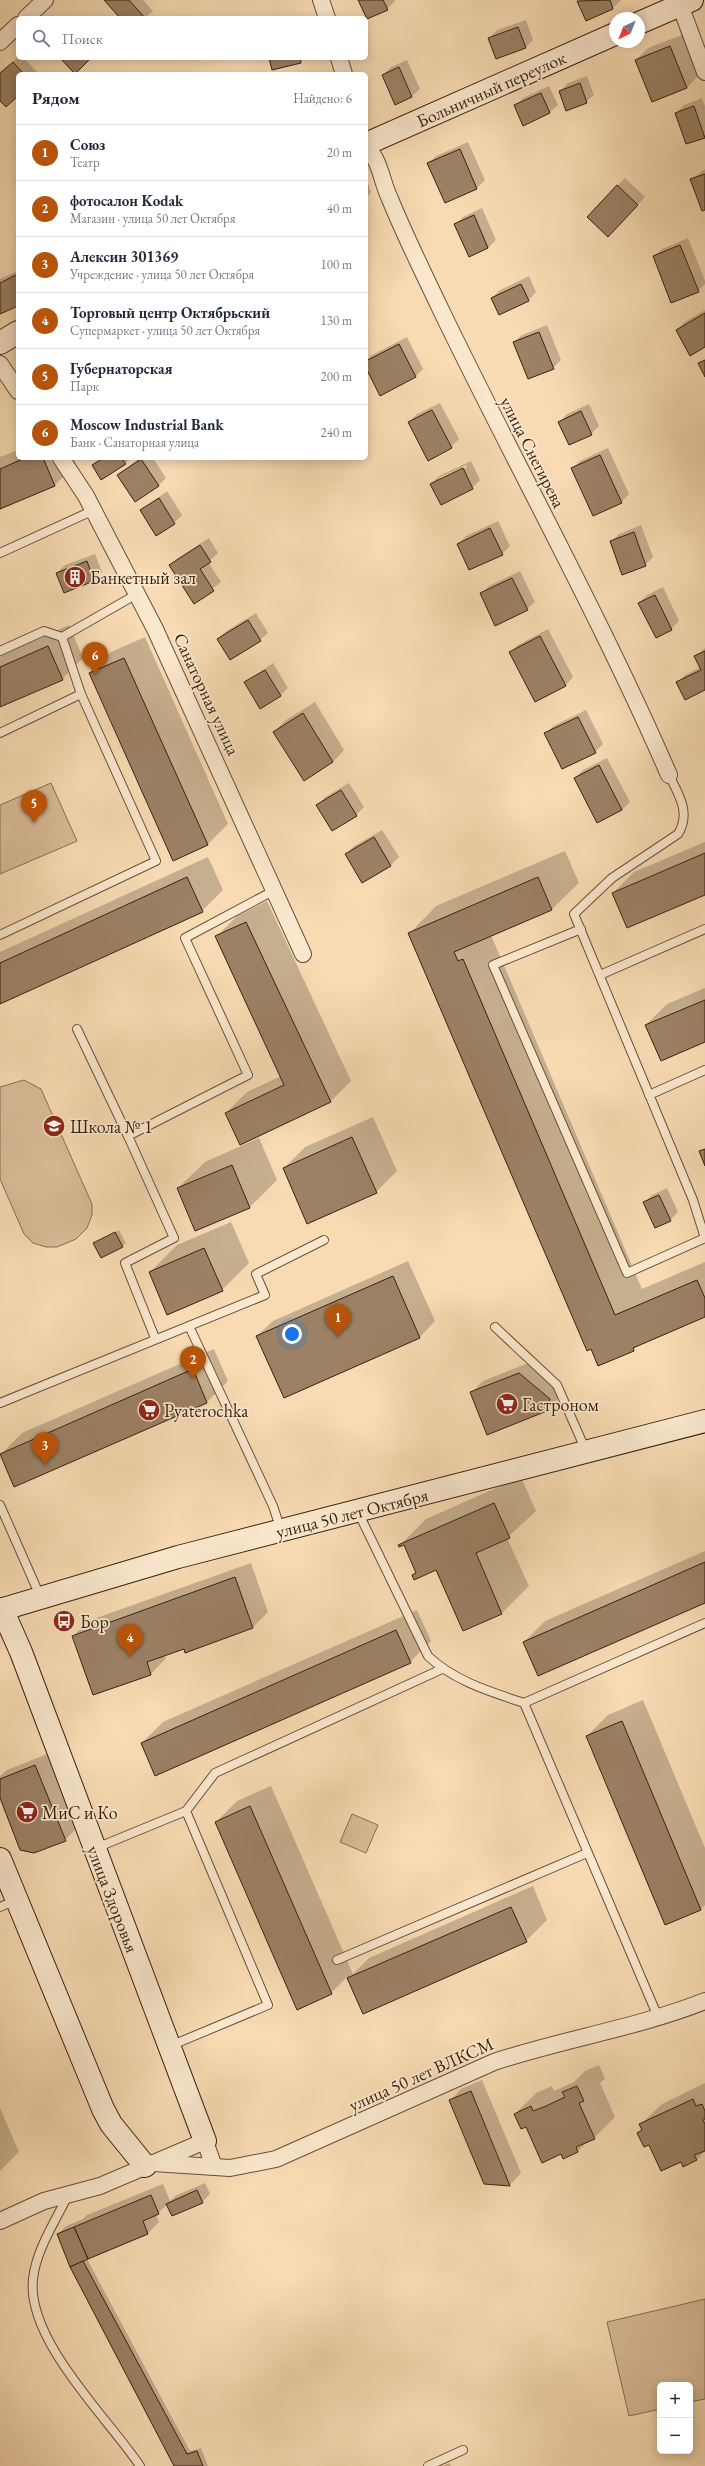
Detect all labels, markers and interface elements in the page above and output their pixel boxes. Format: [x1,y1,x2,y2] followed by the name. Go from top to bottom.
[609,12,645,48] north arrow
[16,16,368,60] search box
[30,27,52,49] icon: search
[62,29,103,48] text: Поиск
[413,46,570,132] street label: Больничный переулок
[32,87,80,109] text: Рядом
[293,90,352,107] text: Найдено: 6
[70,135,105,154] text: Союз
[42,144,48,161] text: 1
[327,144,352,161] text: 20 m
[70,154,100,171] text: Театр
[70,191,183,210] text: фотосалон Kodak
[42,200,48,217] text: 2
[327,200,352,217] text: 40 m
[70,210,235,227] text: Магазин · улица 50 лет Октября
[70,247,178,266] text: Алексин 301369
[42,256,48,273] text: 3
[321,256,352,273] text: 100 m
[70,266,254,283] text: Учреждение · улица 50 лет Октября
[70,303,270,322] text: Торговый центр Октябрьский
[42,312,48,329] text: 4
[321,312,352,329] text: 130 m
[70,322,260,339] text: Супермаркет · улица 50 лет Октября
[70,359,173,378] text: Губернаторская
[42,368,48,385] text: 5
[321,368,352,385] text: 200 m
[70,378,99,395] text: Парк
[495,392,571,512] street label: улица Снегирева
[70,415,224,434] text: Moscow Industrial Bank
[42,424,48,441] text: 6
[321,424,352,441] text: 240 m
[70,434,199,451] text: Банк · Санаторная улица
[62,564,88,590] building icon: Банкетный зал
[90,566,196,589] place label: Банкетный зал
[169,629,246,760] street label: Санаторная улица
[82,642,108,675] pin: 6
[21,790,47,823] pin: 5
[41,1113,67,1139] school or university icon: Школа № 1
[70,1115,153,1138] place label: Школа № 1
[325,1304,351,1337] pin: 1
[282,1324,302,1344] your location
[180,1346,206,1379] pin: 2
[494,1391,520,1417] supermarket icon: Гастроном
[522,1393,600,1416] place label: Гастроном
[136,1397,162,1423] supermarket icon: Pyaterochka
[164,1399,249,1422] place label: Pyaterochka
[32,1432,58,1465] pin: 3
[273,1483,431,1543] street label: улица 50 лет Октября
[51,1608,77,1634] bus stop icon: Бор
[80,1610,109,1633] place label: Бор
[117,1624,143,1657] pin: 4
[14,1799,40,1825] supermarket icon: МиС и Ко
[42,1801,118,1824] place label: МиС и Ко
[82,1842,144,1956] street label: улица Здоровья
[345,2032,497,2116] street label: улица 50 лет ВЛКСМ
[657,2382,693,2454] map controls
[657,2382,693,2418] button: +
[657,2418,693,2454] button: −

